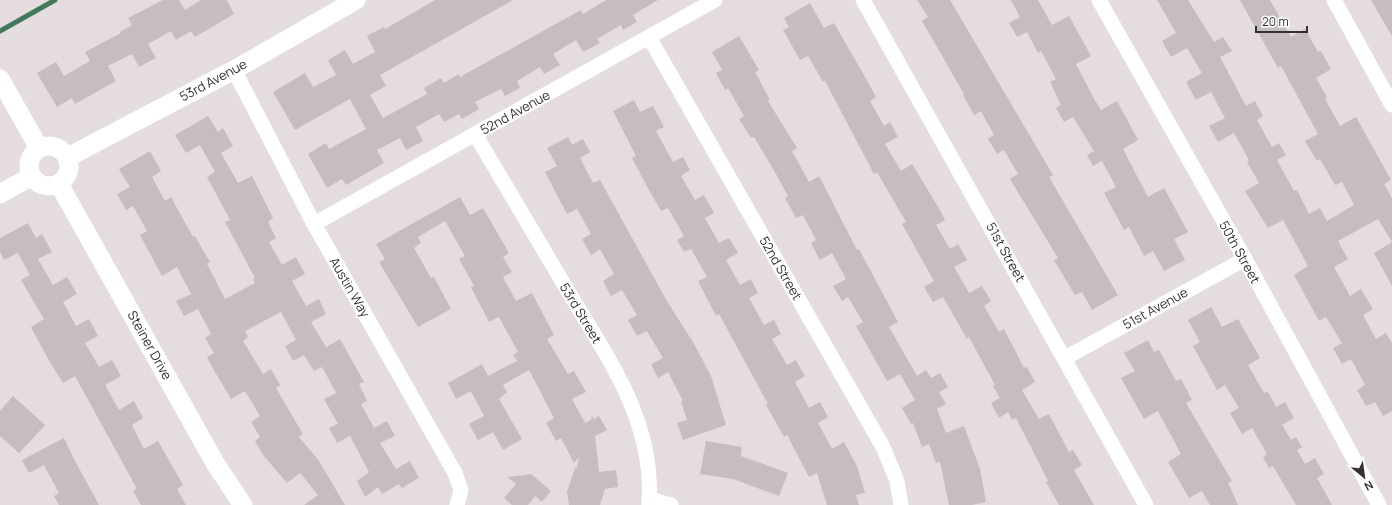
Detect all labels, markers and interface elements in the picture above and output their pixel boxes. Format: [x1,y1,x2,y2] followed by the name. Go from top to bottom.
[1256,8,1307,34] scale bar
[1262,13,1289,30] text: 20 m
[176,54,250,105] street label: 53rd Avenue
[477,85,553,139] street label: 52nd Avenue
[1215,217,1265,287] street label: 50th Street
[982,219,1030,285] street label: 51st Street
[756,233,806,303] street label: 52nd Street
[326,254,375,320] street label: Austin Way
[556,279,606,347] street label: 53rd Street
[1119,283,1191,333] street label: 51st Avenue
[124,307,177,383] street label: Steiner Drive
[1344,457,1384,497] north arrow
[1362,478,1376,495] text: N

